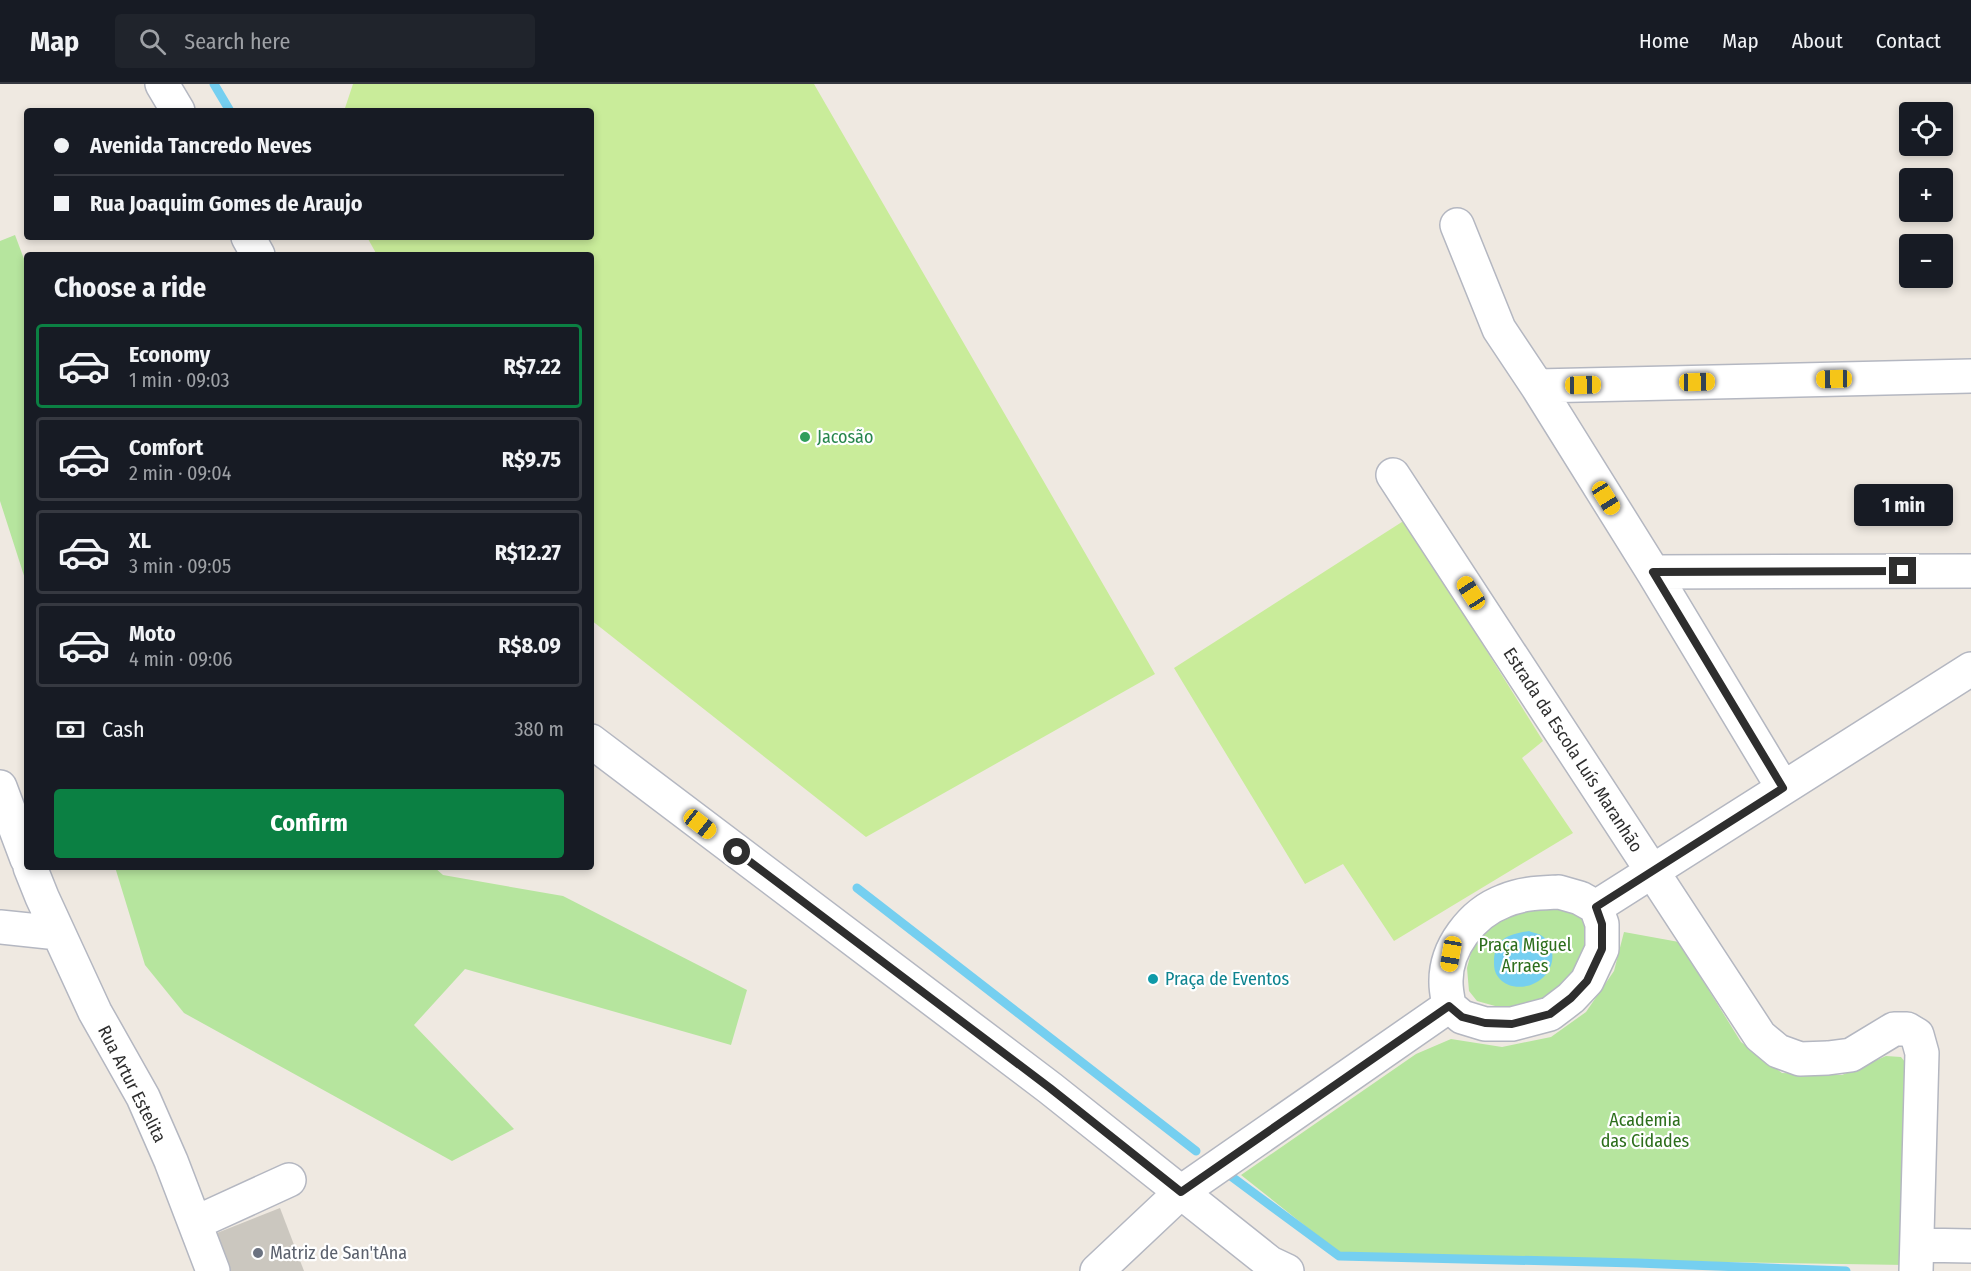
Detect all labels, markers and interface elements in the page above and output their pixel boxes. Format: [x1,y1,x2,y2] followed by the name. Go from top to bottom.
[115,14,535,68] search box
[30,25,79,58] text: Map
[136,25,169,58] icon: search
[184,28,290,55] text: Search here
[1639,28,1689,54] text: Home
[1722,28,1759,54] text: Map
[1792,28,1843,54] text: About
[1876,28,1941,54] text: Contact
[1899,102,1953,288] map controls
[1899,102,1953,156] button: locate
[90,132,312,159] text: Avenida Tancredo Neves
[1899,168,1953,222] button: +
[90,190,362,217] text: Rua Joaquim Gomes de Araujo
[1899,234,1953,288] button: −
[54,272,206,304] text: Choose a ride
[57,339,111,393] icon: car
[129,341,210,368] text: Economy
[503,353,561,380] text: R$7.22
[129,368,230,392] text: 1 min · 09:03
[1816,370,1852,388] car
[1679,373,1715,391] car
[1565,376,1601,394] car
[817,426,873,448] place label: Jacosão
[798,430,812,444] marker: Jacosão
[57,432,111,486] icon: car
[129,434,203,461] text: Comfort
[502,446,561,473] text: R$9.75
[129,461,231,485] text: 2 min · 09:04
[1589,478,1623,518] car
[1854,484,1952,526] callout: 1 min
[1882,493,1925,517] text: 1 min
[57,525,111,579] icon: car
[129,527,151,554] text: XL
[495,539,561,566] text: R$12.27
[129,554,231,578] text: 3 min · 09:05
[1889,557,1916,584] route end
[1454,573,1488,613] car
[57,618,111,672] icon: car
[129,620,176,647] text: Moto
[498,632,561,659] text: R$8.09
[1499,644,1647,856] street label: Estrada da Escola Luís Maranhão
[129,647,233,671] text: 4 min · 09:06
[54,713,87,746] icon: cash
[102,716,145,743] text: Cash
[514,717,564,741] text: 380 m
[54,789,564,858] button: Confirm
[680,806,720,842] car
[723,838,750,865] route start
[1479,934,1572,977] park label: Praça Miguel Arraes
[1439,935,1463,973] car
[1165,968,1289,990] place label: Praça de Eventos
[1146,972,1160,986] marker: Praça de Eventos
[93,1022,171,1146] street label: Rua Artur Estelita
[1601,1109,1690,1152] park label: Academia das Cidades
[270,1242,407,1264] place label: Matriz de San'tAna
[251,1246,265,1260] marker: Matriz de San'tAna

